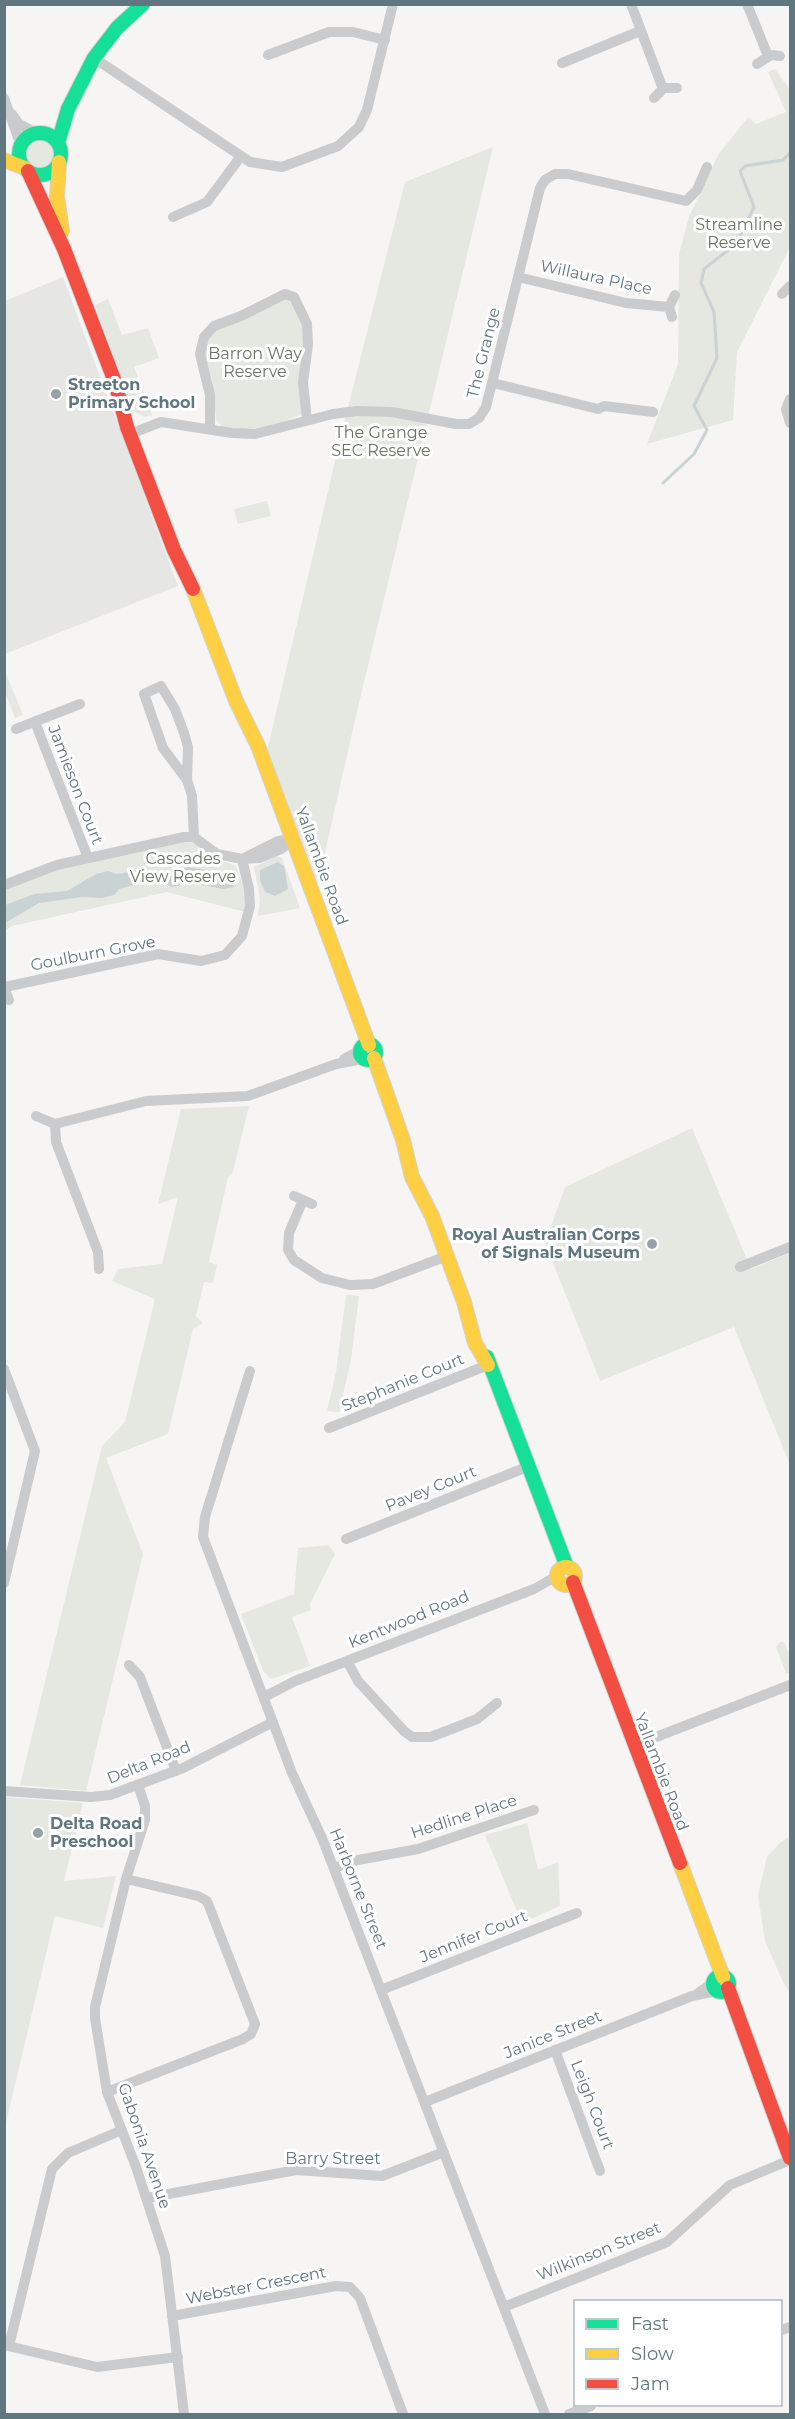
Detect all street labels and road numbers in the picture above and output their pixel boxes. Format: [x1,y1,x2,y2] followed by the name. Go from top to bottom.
[538,257,654,299] street label: Willaura Place
[463,306,505,400] street label: The Grange
[43,723,107,847] street label: Jamieson Court
[291,804,351,928] street label: Yallambie Road
[29,932,157,976] street label: Goulburn Grove
[339,1350,467,1416] street label: Stephanie Court
[383,1462,479,1516] street label: Pavey Court
[346,1587,472,1653] street label: Kentwood Road
[630,1710,692,1834] street label: Yallambie Road
[104,1737,194,1789] street label: Delta Road
[408,1791,520,1843] street label: Hedline Place
[325,1826,391,1952] street label: Harborne Street
[418,1907,530,1967] street label: Jennifer Court
[501,2007,605,2063] street label: Janice Street
[566,2058,618,2152] street label: Leigh Court
[113,2081,175,2211] street label: Gabonia Avenue
[285,2149,381,2169] street label: Barry Street
[534,2218,664,2286] street label: Wilkinson Street
[184,2263,328,2309] street label: Webster Crescent

